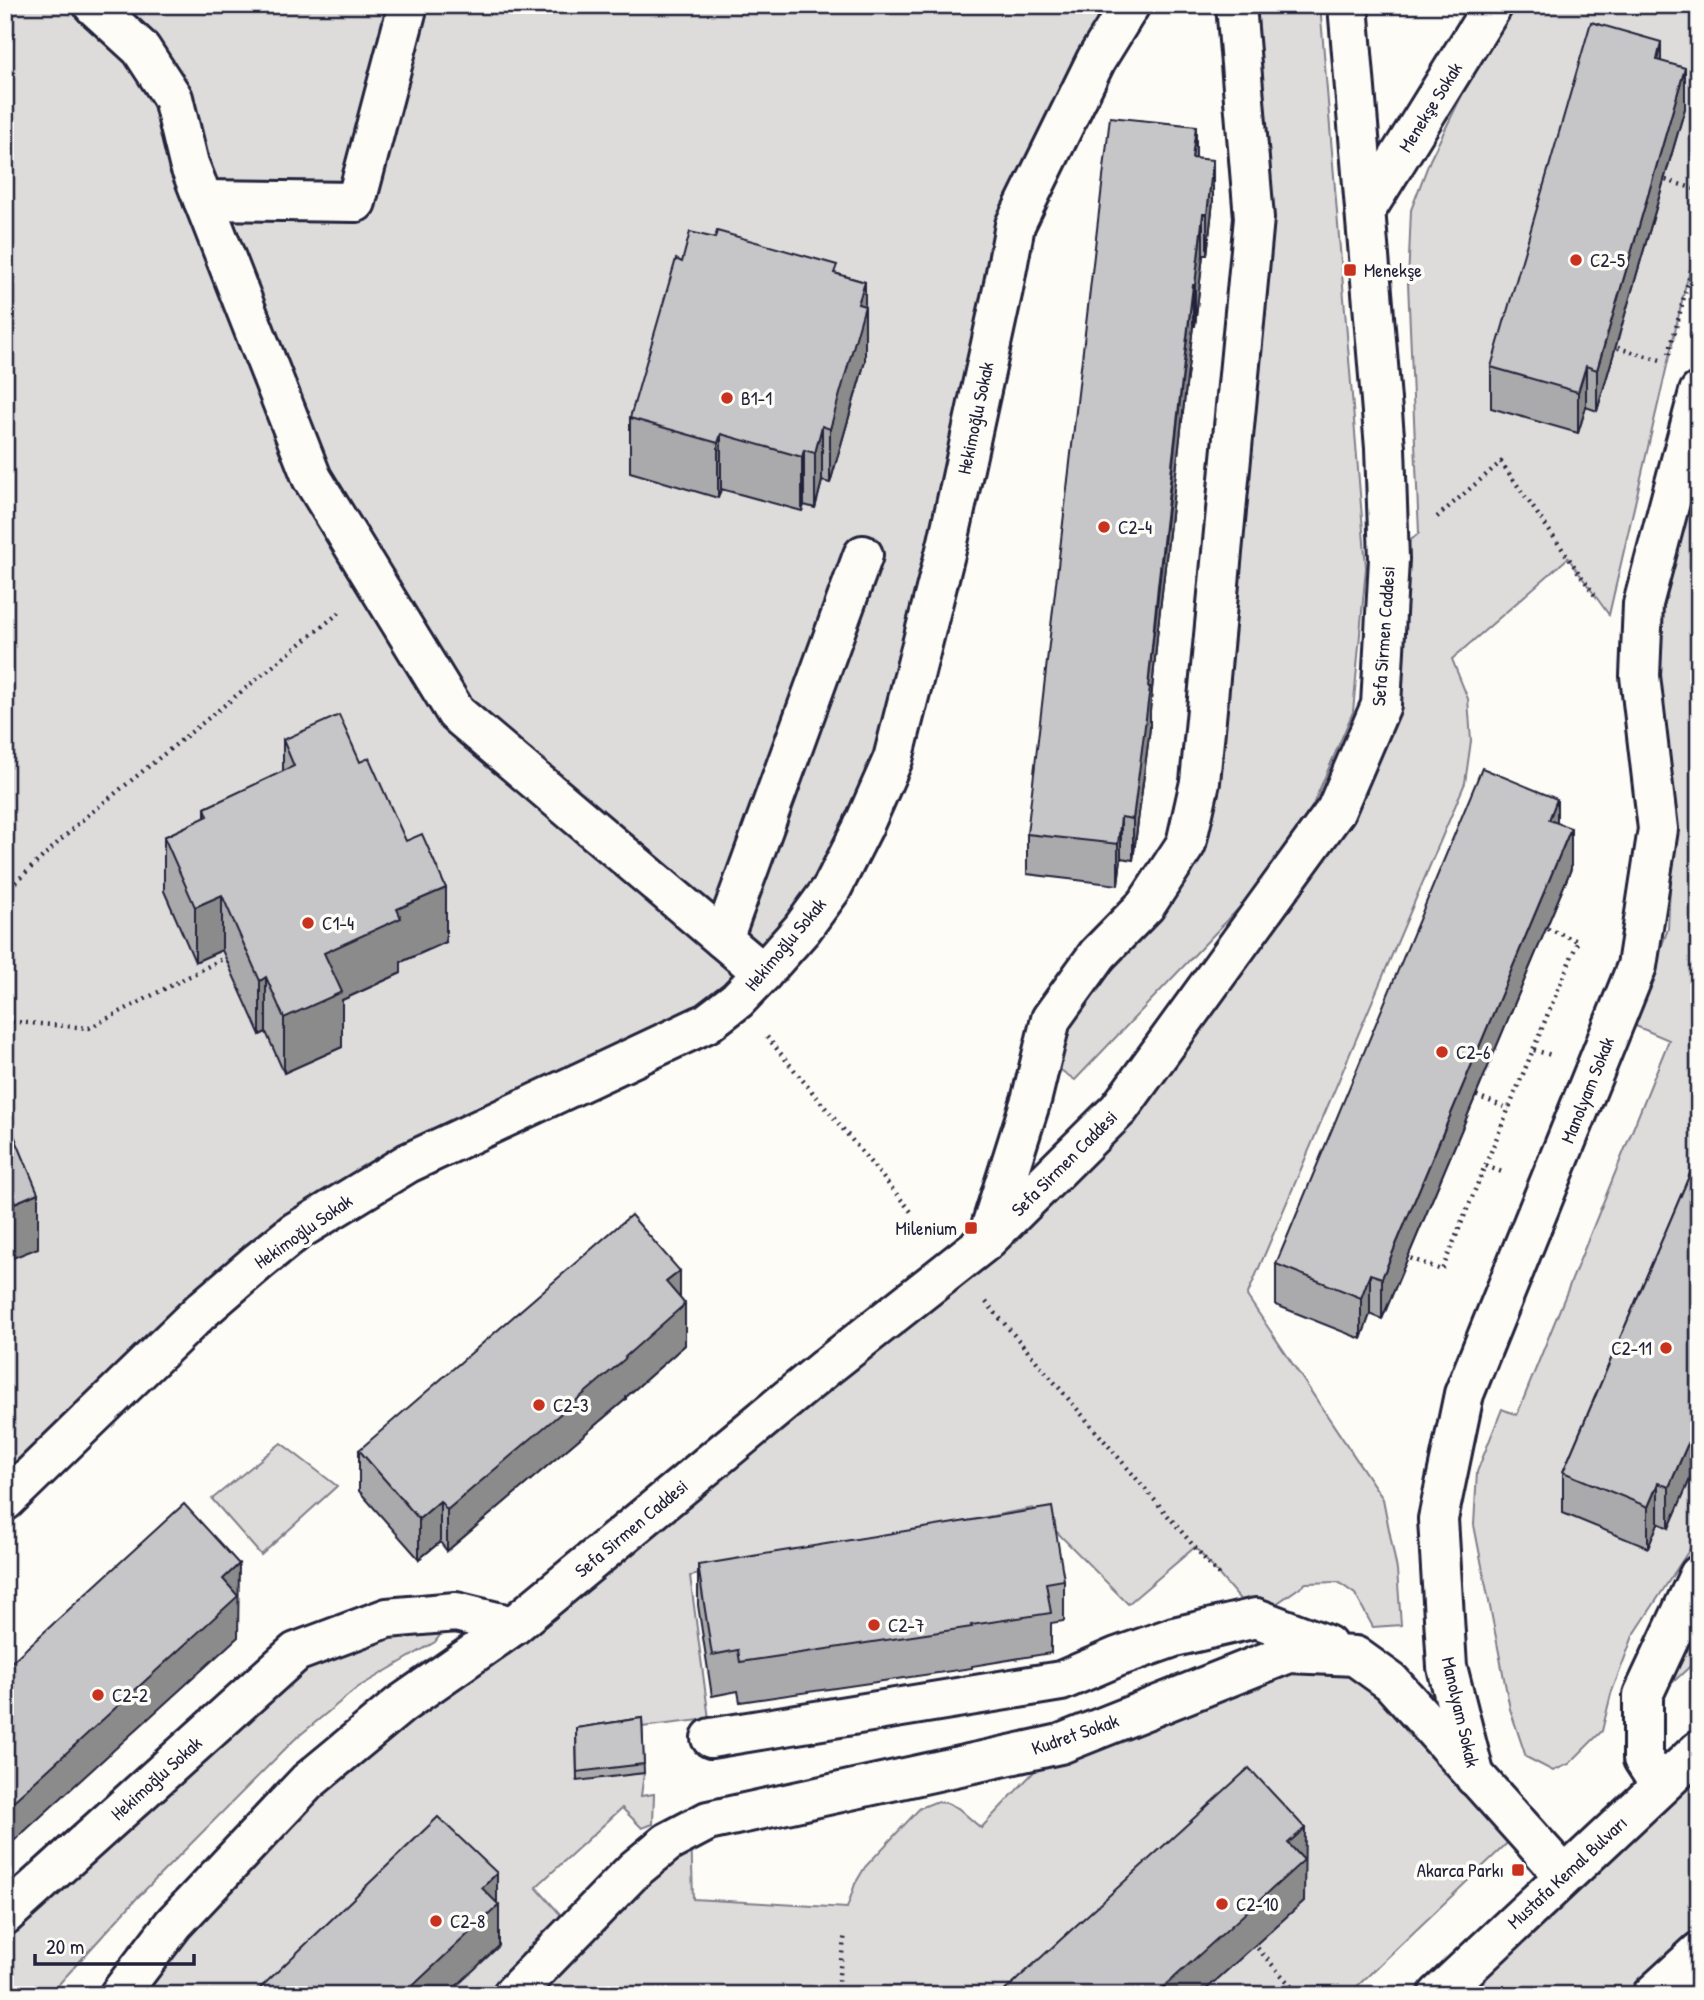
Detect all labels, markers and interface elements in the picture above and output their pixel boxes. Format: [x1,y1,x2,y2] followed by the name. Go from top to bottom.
[1392,57,1468,157] street label: Menekşe Sokak
[1590,247,1625,273] place label: C2-5
[1568,252,1584,268] marker: C2-5
[1364,257,1422,283] place label: Menekşe
[1342,262,1358,278] marker: Menekşe
[950,359,1000,477] street label: Hekimoğlu Sokak
[741,385,772,411] place label: B1-1
[719,390,735,406] marker: B1-1
[1118,514,1152,540] place label: C2-4
[1096,519,1112,535] marker: C2-4
[1365,565,1401,707] street label: Sefa Sirmen Caddesi
[738,892,832,996] street label: Hekimoğlu Sokak
[322,910,354,936] place label: C1-4
[300,915,316,931] marker: C1-4
[1554,1033,1620,1147] street label: Manolyam Sokak
[1456,1039,1491,1065] place label: C2-6
[1434,1044,1450,1060] marker: C2-6
[1005,1104,1123,1222] street label: Sefa Sirmen Caddesi
[249,1188,357,1274] street label: Hekimoğlu Sokak
[895,1215,957,1241] place label: Milenium
[963,1220,979,1236] marker: Milenium
[1611,1335,1652,1361] place label: C2-11
[1658,1340,1674,1356] marker: C2-11
[553,1392,589,1418] place label: C2-3
[531,1397,547,1413] marker: C2-3
[569,1473,693,1583] street label: Sefa Sirmen Caddesi
[888,1612,924,1638] place label: C2-7
[866,1617,882,1633] marker: C2-7
[1436,1654,1486,1770] street label: Manolyam Sokak
[112,1682,148,1708] place label: C2-2
[90,1687,106,1703] marker: C2-2
[1028,1707,1122,1761] street label: Kudret Sokak
[105,1730,207,1826] street label: Hekimoğlu Sokak
[1501,1810,1633,1934] street label: Mustafa Kemal Bulvarı
[1417,1857,1504,1883] place label: Akarca Parkı
[1510,1862,1526,1878] marker: Akarca Parkı
[1236,1891,1278,1917] place label: C2-10
[1214,1896,1230,1912] marker: C2-10
[450,1908,485,1934] place label: C2-8
[428,1913,444,1929] marker: C2-8
[35,1923,194,1967] scale bar
[46,1932,84,1961] text: 20 m

